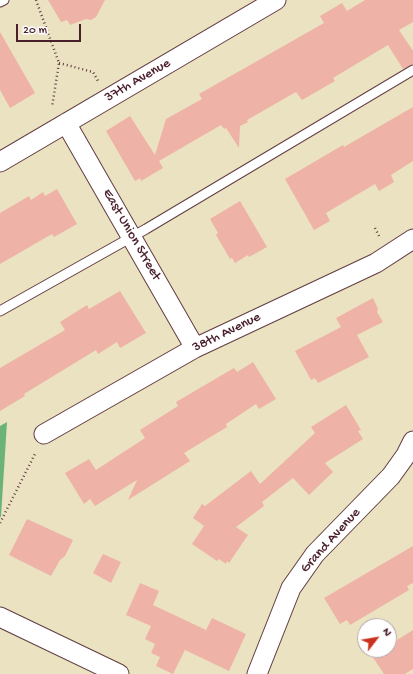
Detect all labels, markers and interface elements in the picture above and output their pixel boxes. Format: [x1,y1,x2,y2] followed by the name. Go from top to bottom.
[18,16,83,42] scale bar
[23,24,47,38] text: 20 m
[102,55,174,107] street label: 37th Avenue
[98,186,164,284] street label: East Union Street
[190,309,264,357] street label: 38th Avenue
[297,505,365,577] street label: Grand Avenue
[357,618,397,658] north arrow
[379,626,393,639] text: N

